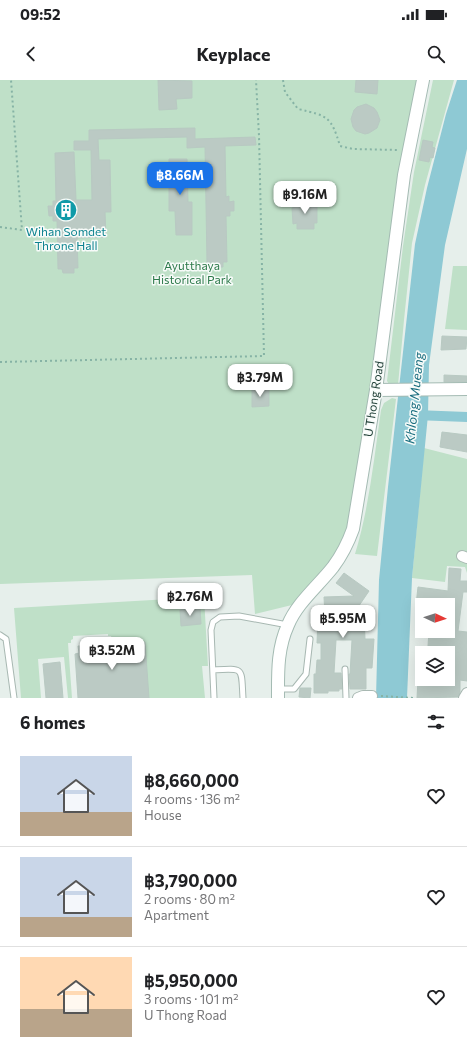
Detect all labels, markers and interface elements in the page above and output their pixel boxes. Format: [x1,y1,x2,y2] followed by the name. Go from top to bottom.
[20,5,60,23] text: 09:52
[20,43,42,65] icon: back
[196,43,271,65] text: Keyplace
[425,43,447,65] icon: search
[147,162,213,196] pin: ฿8.66M
[156,167,204,183] text: ฿8.66M
[272,181,338,215] pin: ฿9.16M
[282,186,328,202] text: ฿9.16M
[53,197,79,223] building icon: Wihan Somdet Throne Hall
[26,224,106,252] place label: Wihan Somdet Throne Hall
[152,258,233,286] park label: Ayutthaya Historical Park
[401,350,427,445] water label: Khlong Mueang
[360,360,386,438] street label: U Thong Road
[227,364,293,398] pin: ฿3.79M
[237,369,283,385] text: ฿3.79M
[157,583,223,617] pin: ฿2.76M
[167,588,213,604] text: ฿2.76M
[415,598,455,638] north arrow
[415,598,455,686] map controls
[310,605,376,639] pin: ฿5.95M
[319,610,367,626] text: ฿5.95M
[79,637,145,671] pin: ฿3.52M
[89,642,135,658] text: ฿3.52M
[415,646,455,686] button: layers
[425,711,447,733] icon: filters
[20,712,85,733] text: 6 homes
[144,770,239,791] text: ฿8,660,000
[52,772,100,820] icon: home
[425,785,447,807] icon: heart
[144,791,240,807] text: 4 rooms · 136 m²
[144,807,182,823] text: House
[144,870,237,891] text: ฿3,790,000
[52,873,100,921] icon: home
[425,886,447,908] icon: heart
[144,891,235,907] text: 2 rooms · 80 m²
[144,907,209,923] text: Apartment
[144,970,238,991] text: ฿5,950,000
[52,973,100,1021] icon: home
[425,986,447,1008] icon: heart
[144,991,238,1007] text: 3 rooms · 101 m²
[144,1007,227,1023] text: U Thong Road

